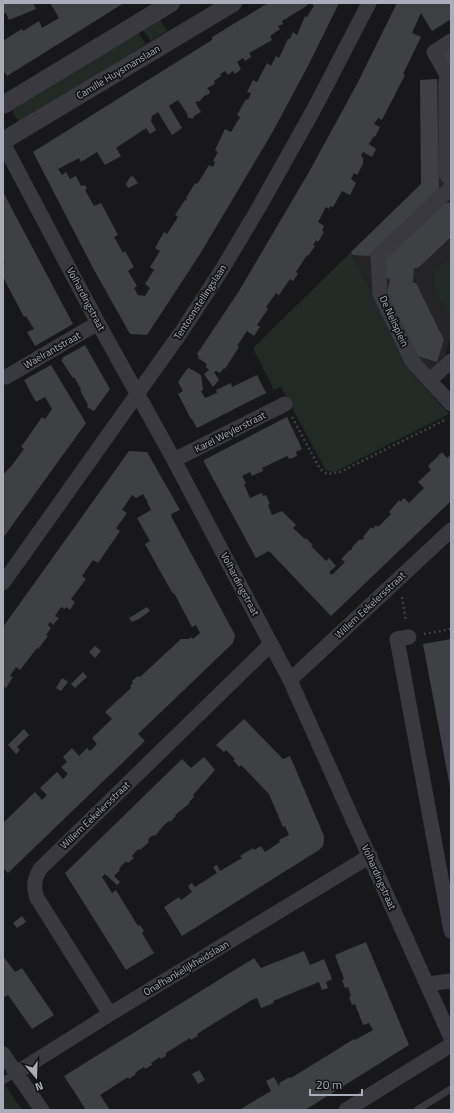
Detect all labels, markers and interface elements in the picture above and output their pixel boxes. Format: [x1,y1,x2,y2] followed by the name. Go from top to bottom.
[73,41,163,103] street label: Camille Huysmanslaan
[170,261,230,343] street label: Tentoonstellingslaan
[63,265,109,334] street label: Volhardingstraat
[376,293,412,349] street label: De Nelisplein
[21,327,84,372] street label: Waelrantstraat
[192,407,269,456] street label: Karel Weylerstraat
[217,550,263,619] street label: Volhardingstraat
[331,568,409,642] street label: Willem Eekelersstraat
[57,777,134,852] street label: Willem Eekelersstraat
[358,842,400,912] street label: Volhardingstraat
[140,936,232,1000] street label: Onafhankelijkheidslaan
[16,1057,56,1097] north arrow
[310,1071,362,1097] scale bar
[316,1075,342,1094] text: 20 m
[33,1078,45,1095] text: N

